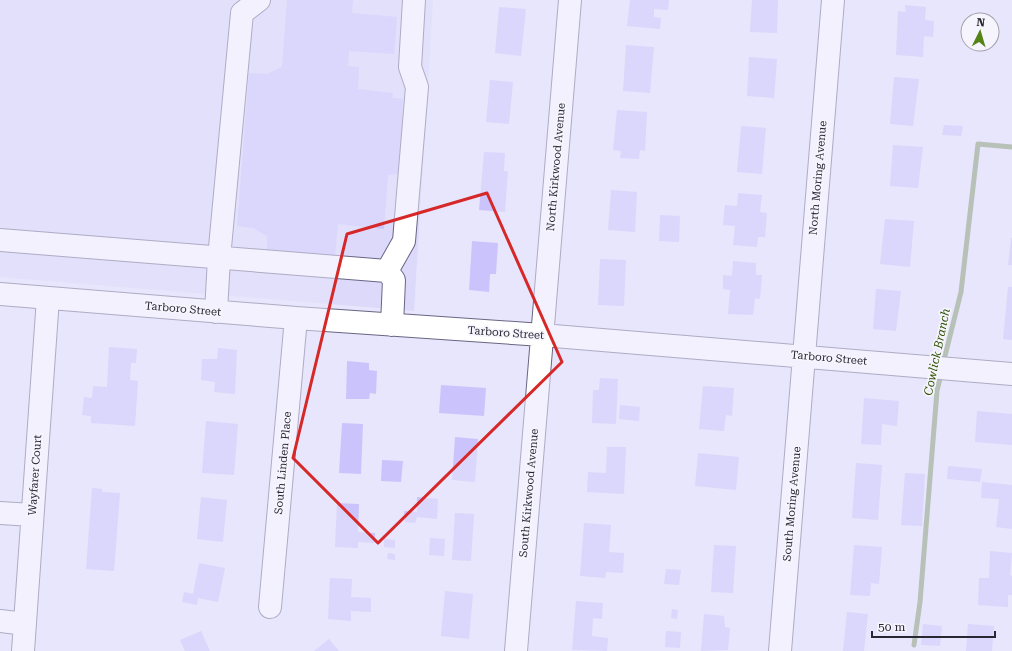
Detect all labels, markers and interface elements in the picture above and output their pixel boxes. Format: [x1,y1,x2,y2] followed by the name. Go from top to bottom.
[960,12,1000,52] north arrow
[976,16,986,29] text: N
[544,102,568,232] street label: North Kirkwood Avenue
[807,120,829,236] street label: North Moring Avenue
[144,299,222,319] street label: Tarboro Street
[921,307,953,397] water label: Cowlick Branch
[467,324,545,342] street label: Tarboro Street
[790,348,868,368] street label: Tarboro Street
[272,411,294,515] street label: South Linden Place
[517,428,541,558] street label: South Kirkwood Avenue
[26,434,44,516] street label: Wayfarer Court
[780,446,804,562] street label: South Moring Avenue
[872,613,995,639] scale bar
[878,620,905,634] text: 50 m

